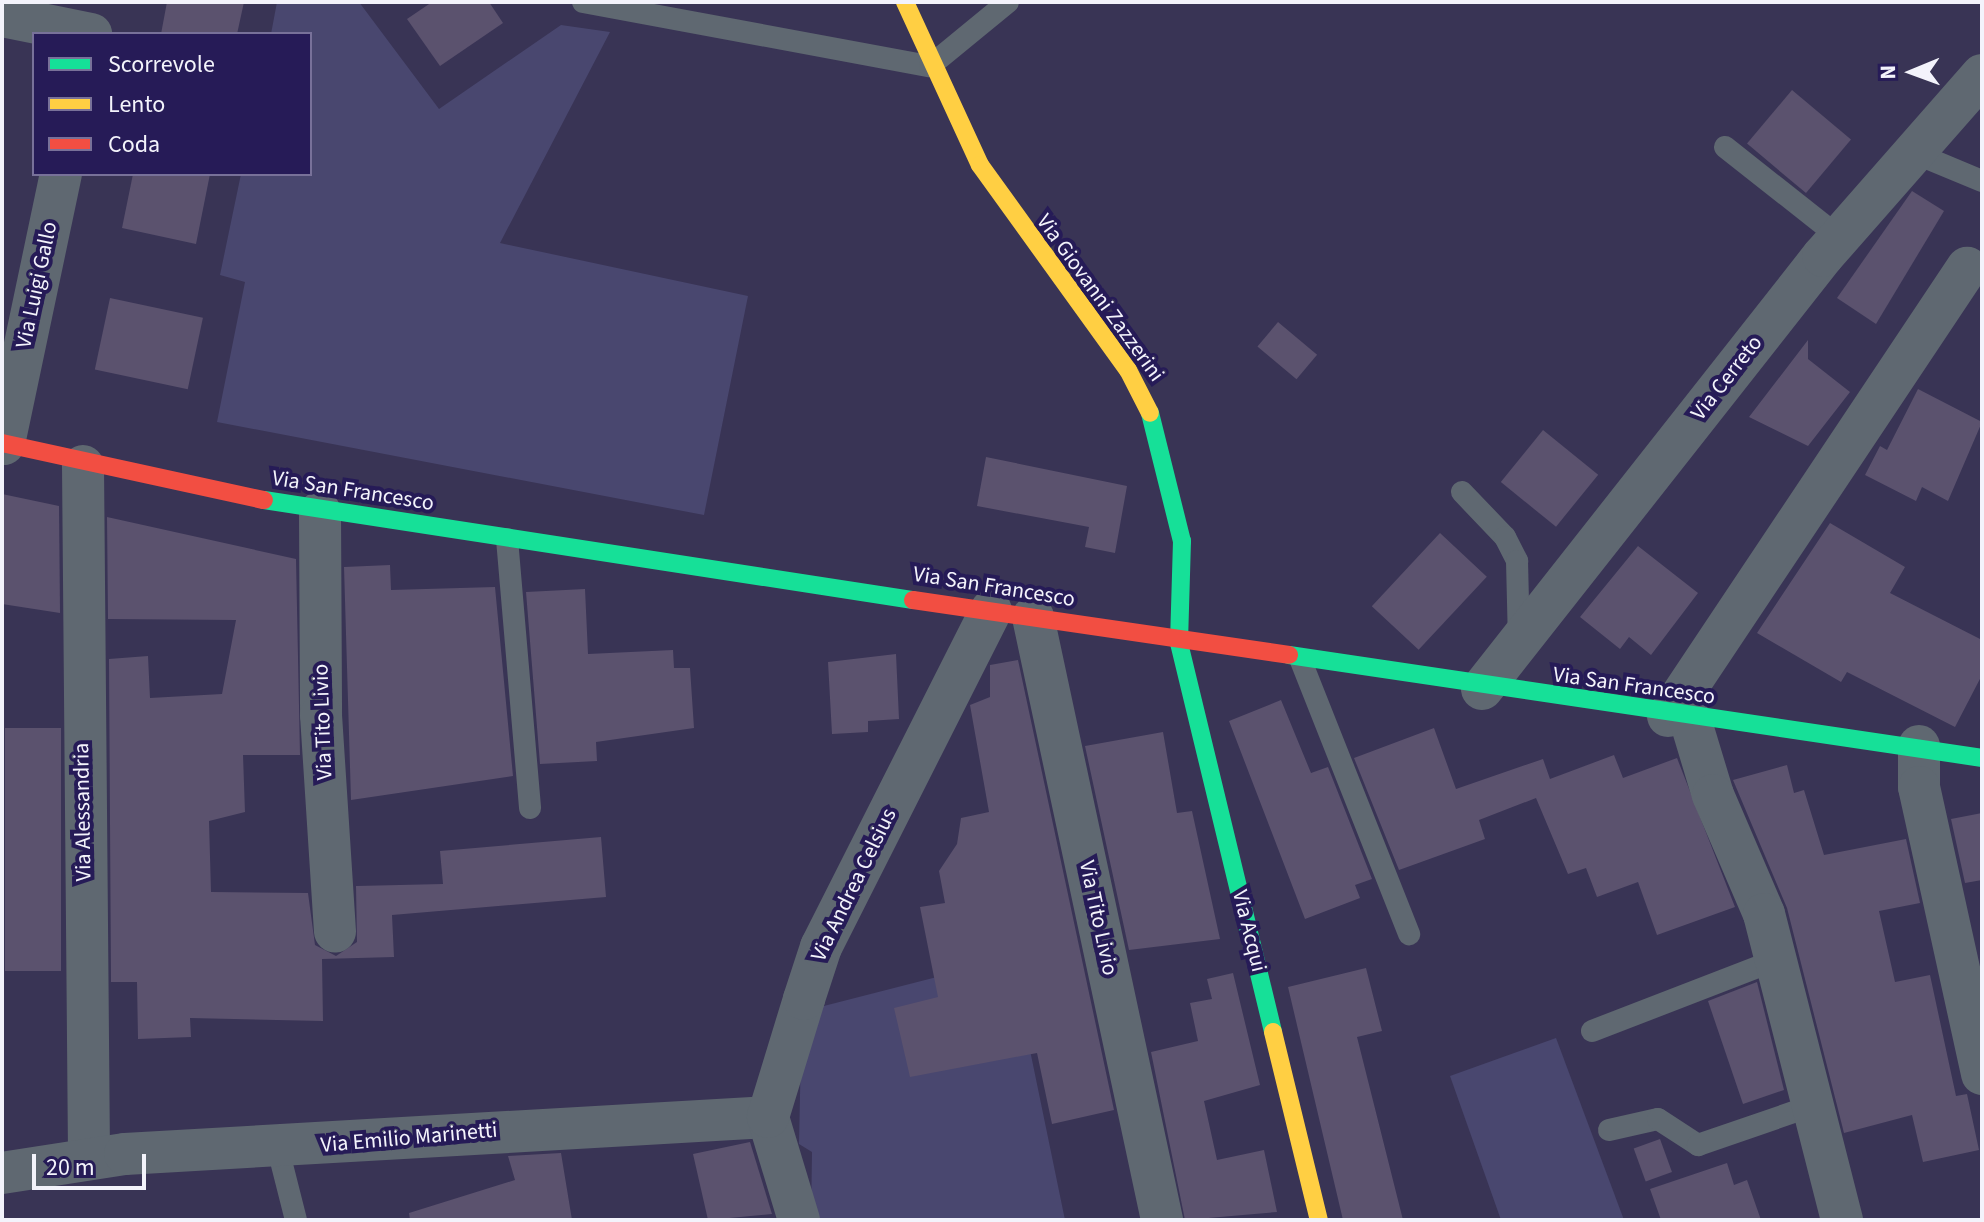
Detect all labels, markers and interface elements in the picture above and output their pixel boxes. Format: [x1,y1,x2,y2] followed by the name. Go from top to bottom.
[32,32,312,176] legend
[1872,32,1952,112] north arrow
[108,47,215,82] text: Scorrevole
[1872,65,1904,80] text: N
[108,87,165,122] text: Lento
[108,127,160,162] text: Coda
[1030,209,1170,387] street label: Via Giovanni Zazzerini
[11,219,63,351] street label: Via Luigi Gallo
[1686,330,1768,426] street label: Via Cerreto
[270,465,436,517] street label: Via San Francesco
[911,561,1077,613] street label: Via San Francesco
[1551,662,1717,710] street label: Via San Francesco
[308,663,338,781] street label: Via Tito Livio
[69,742,97,882] street label: Via Alessandria
[806,804,902,966] street label: Via Andrea Celsius
[1073,858,1123,978] street label: Via Tito Livio
[1226,887,1272,975] street label: Via Acqui
[319,1117,499,1159] street label: Via Emilio Marinetti
[36,1138,150,1188] scale bar
[46,1150,95,1185] text: 20 m

